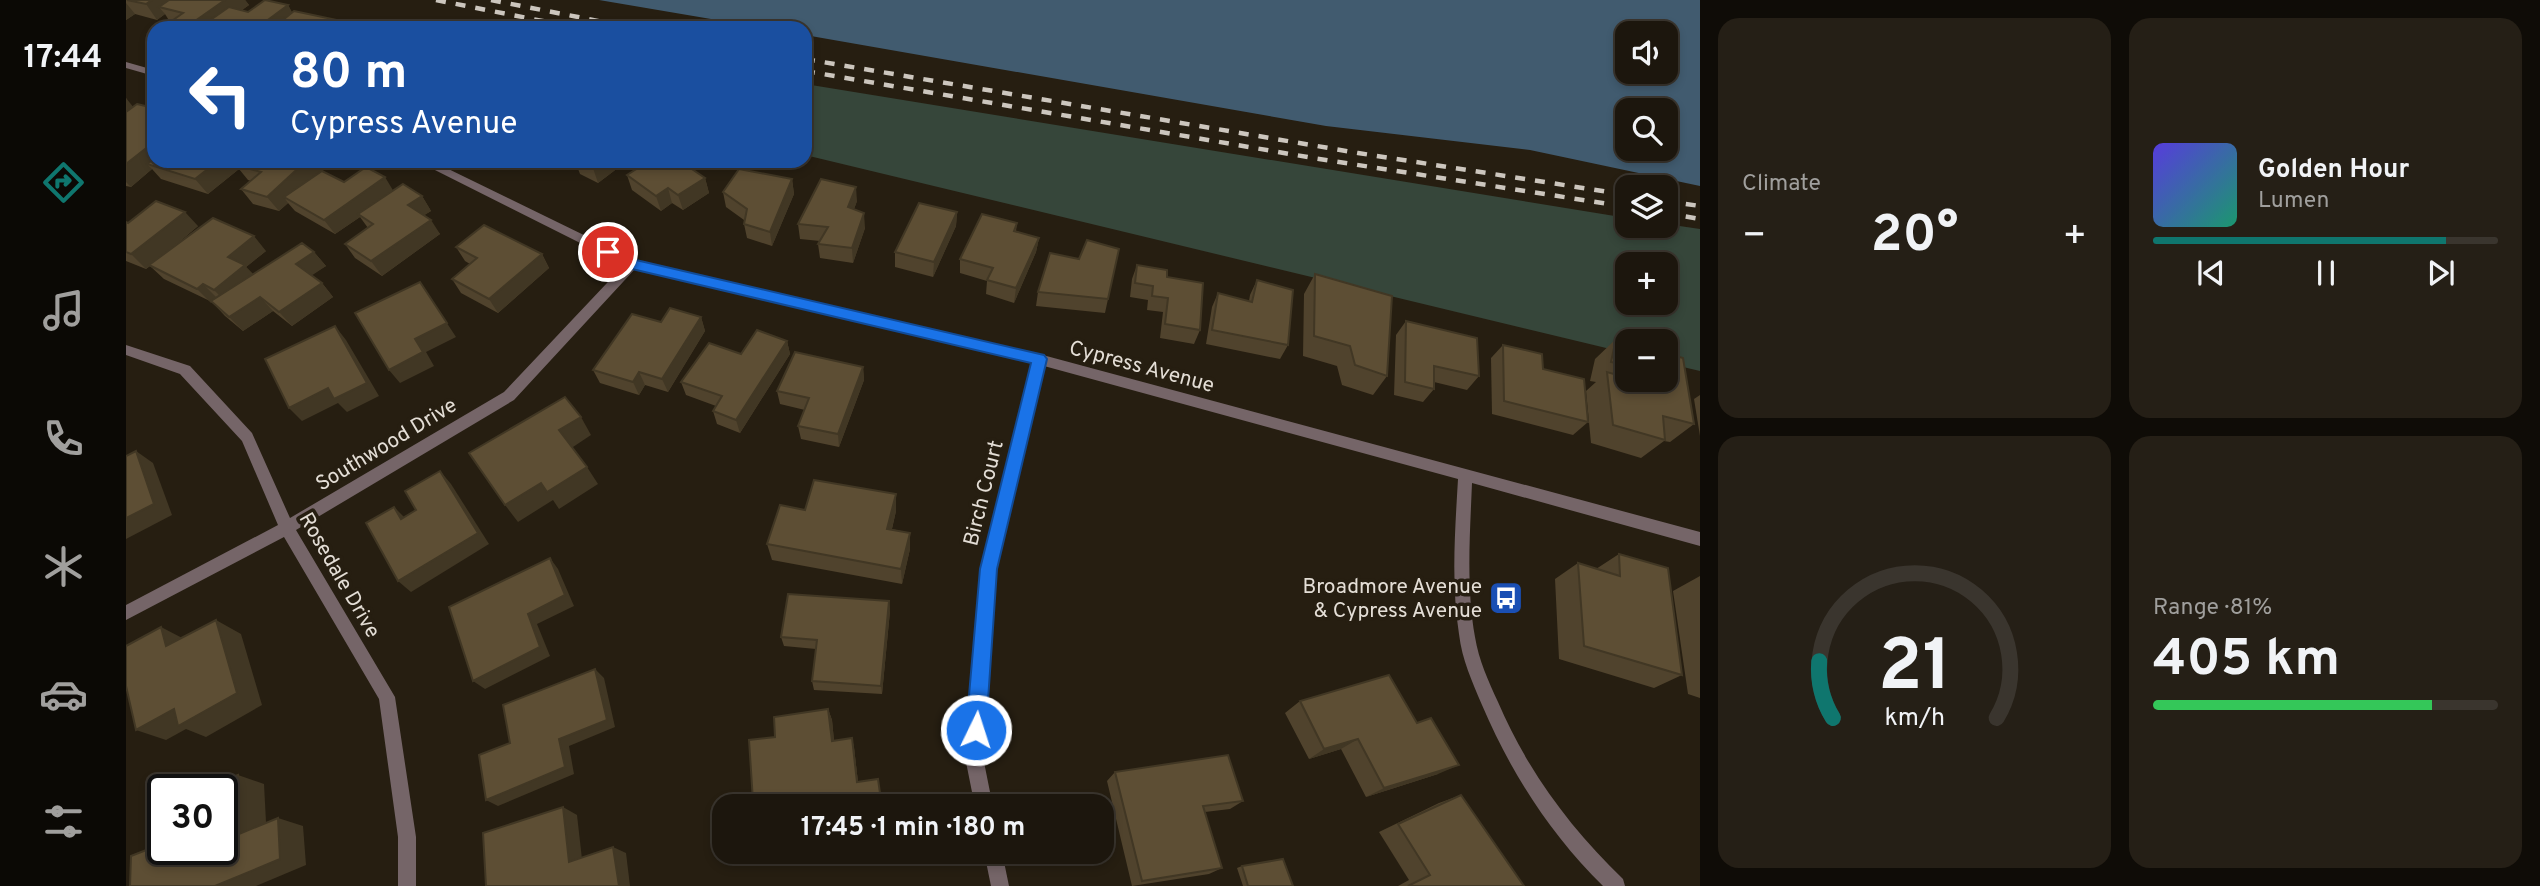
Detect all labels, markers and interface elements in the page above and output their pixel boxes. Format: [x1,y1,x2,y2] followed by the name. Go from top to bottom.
[1615,21,1678,392] map controls
[1615,21,1678,84] button: sound
[24,39,102,79] text: 17:44
[290,44,407,106] text: 80 m
[175,49,266,140] icon: left
[1615,98,1678,161] button: search
[290,105,517,145] text: Cypress Avenue
[2258,154,2409,187] text: Golden Hour
[39,158,88,207] icon: directions
[1742,170,1821,199] text: Climate
[1615,175,1678,238] button: layers
[2258,187,2329,216] text: Lumen
[1871,204,1958,270] text: 20°
[1742,213,1767,262] text: −
[2062,213,2087,262] text: +
[578,222,638,282] pin
[589,233,627,271] icon: arrive
[1615,252,1678,315] button: +
[2192,254,2230,292] icon: previous
[2307,254,2345,292] icon: pause
[2422,254,2460,292] icon: next
[39,286,88,335] icon: music
[1615,329,1678,392] button: −
[1066,335,1217,400] street label: Cypress Avenue
[311,392,462,498] street label: Southwood Drive
[39,414,88,463] icon: phone
[958,438,1011,549] street label: Birch Court
[292,508,386,643] street label: Rosedale Drive
[39,542,88,591] icon: climate
[1302,574,1482,625] place label: Broadmore Avenue & Cypress Avenue
[1487,579,1525,617] bus stop icon: Broadmore Avenue & Cypress Avenue
[2153,594,2272,623] text: Range · 81%
[1878,624,1951,716] text: 21
[2153,628,2340,694] text: 405 km
[39,670,88,719] icon: car
[939,693,1013,767] position arrow
[1884,703,1945,735] text: km/h
[147,774,238,865] speed limit sign: 30
[39,797,88,846] icon: filters
[801,812,1025,845] text: 17:45 · 1 min · 180 m

